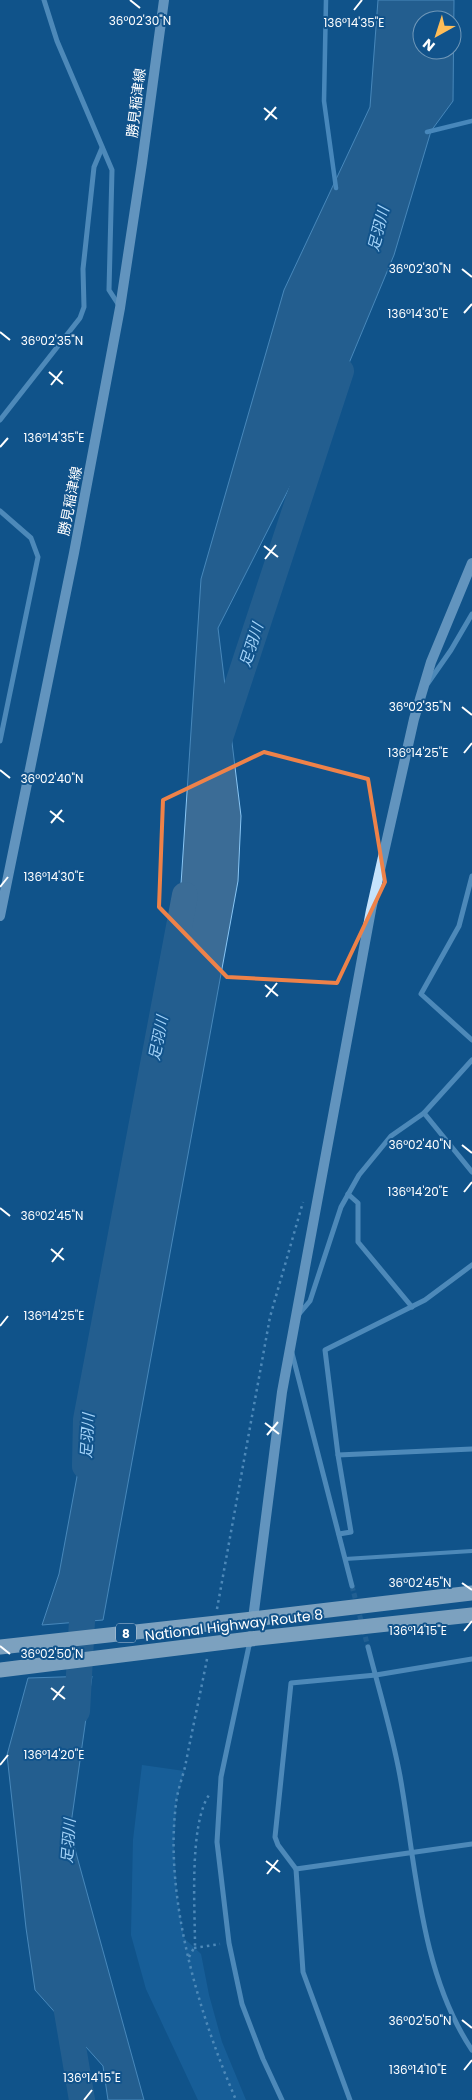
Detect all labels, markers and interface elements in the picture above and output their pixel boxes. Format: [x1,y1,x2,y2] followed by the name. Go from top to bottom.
[412,10,462,60] north arrow
[109,12,171,29] text: 36°02'30"N
[323,14,385,31] text: 136°14'35"E
[418,34,439,56] text: N
[122,67,150,139] street label: 勝見稲津線
[362,203,394,253] water label: 足羽川
[389,260,451,277] text: 36°02'30"N
[387,305,449,322] text: 136°14'30"E
[21,332,83,349] text: 36°02'35"N
[23,429,85,446] text: 136°14'35"E
[54,465,86,537] street label: 勝見稲津線
[234,618,269,670] water label: 足羽川
[389,698,451,715] text: 36°02'35"N
[388,744,448,761] text: 136°14'25"E
[21,770,83,787] text: 36°02'40"N
[23,868,85,885] text: 136°14'30"E
[143,1012,173,1062] water label: 足羽川
[389,1136,451,1153] text: 36°02'40"N
[388,1183,448,1200] text: 136°14'20"E
[21,1207,83,1224] text: 36°02'45"N
[24,1307,84,1324] text: 136°14'25"E
[75,1411,99,1459] water label: 足羽川
[389,1574,451,1591] text: 36°02'45"N
[144,1604,324,1646] street label: National Highway Route 8
[389,1622,447,1639] text: 136°14'15"E
[116,1624,136,1642] road number: 8
[21,1645,83,1662] text: 36°02'50"N
[24,1746,84,1763] text: 136°14'20"E
[56,1816,80,1864] water label: 足羽川
[389,2012,451,2029] text: 36°02'50"N
[389,2061,447,2078] text: 136°14'10"E
[63,2069,121,2086] text: 136°14'15"E

